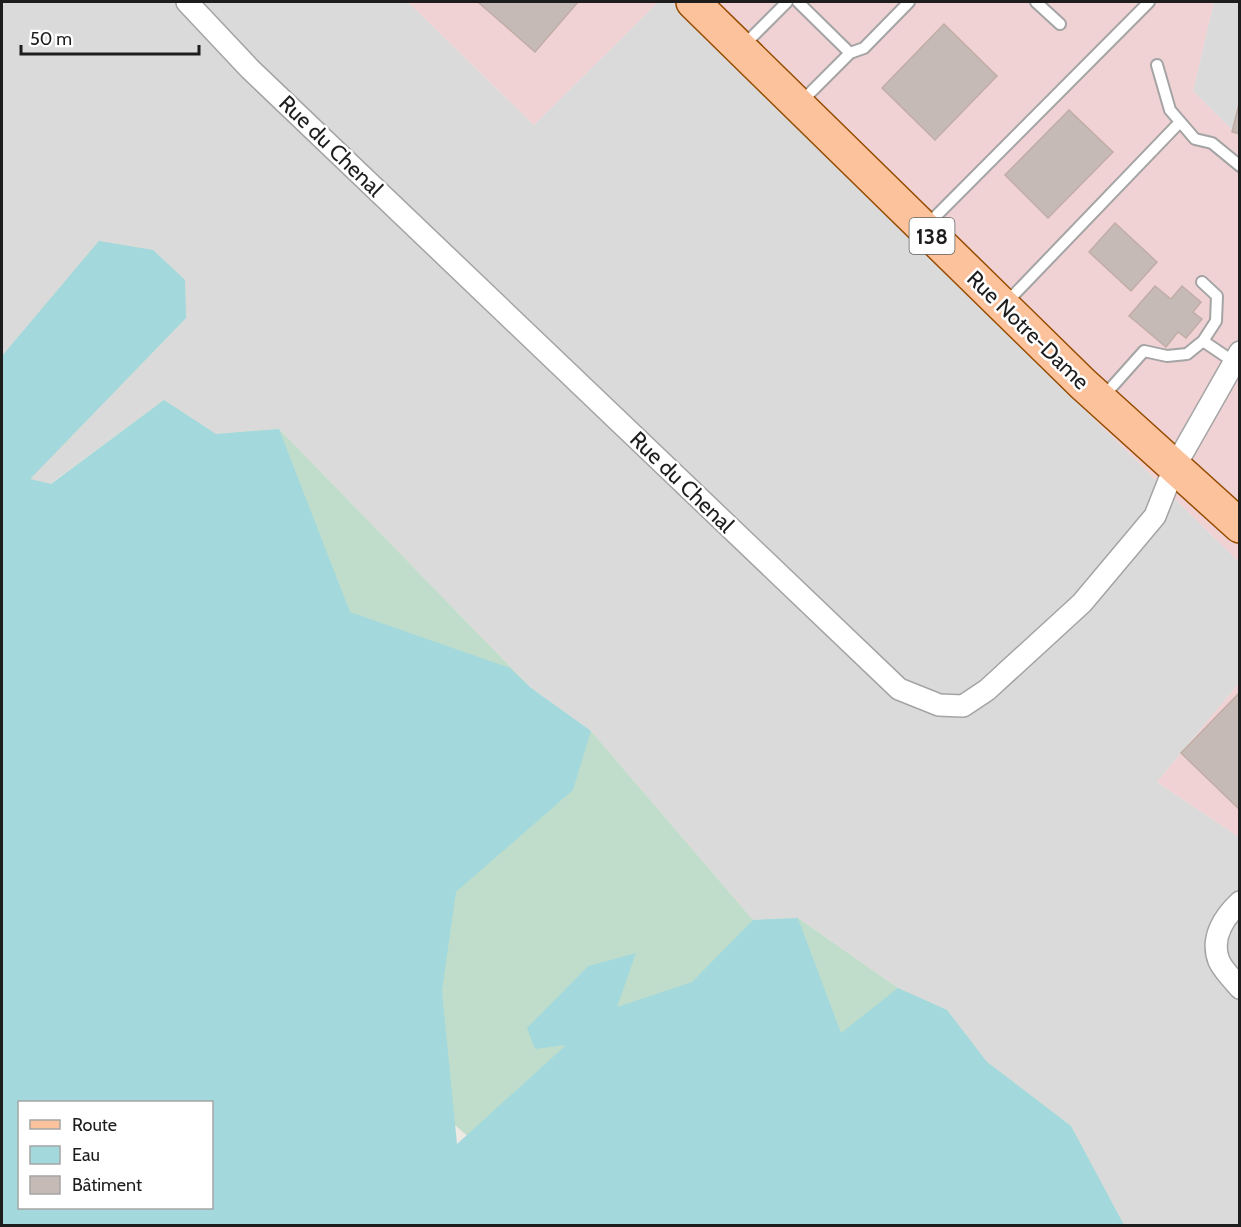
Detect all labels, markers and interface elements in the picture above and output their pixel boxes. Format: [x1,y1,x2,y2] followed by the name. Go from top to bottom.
[21,18,200,56] scale bar
[30,28,72,50] text: 50 m
[273,90,389,203] street label: Rue du Chenal
[910,218,954,254] road number: 138
[961,265,1095,395] street label: Rue Notre-Dame
[624,426,740,539] street label: Rue du Chenal
[18,1101,213,1209] legend
[72,1114,117,1136] text: Route
[72,1144,100,1166] text: Eau
[72,1174,142,1196] text: Bâtiment

